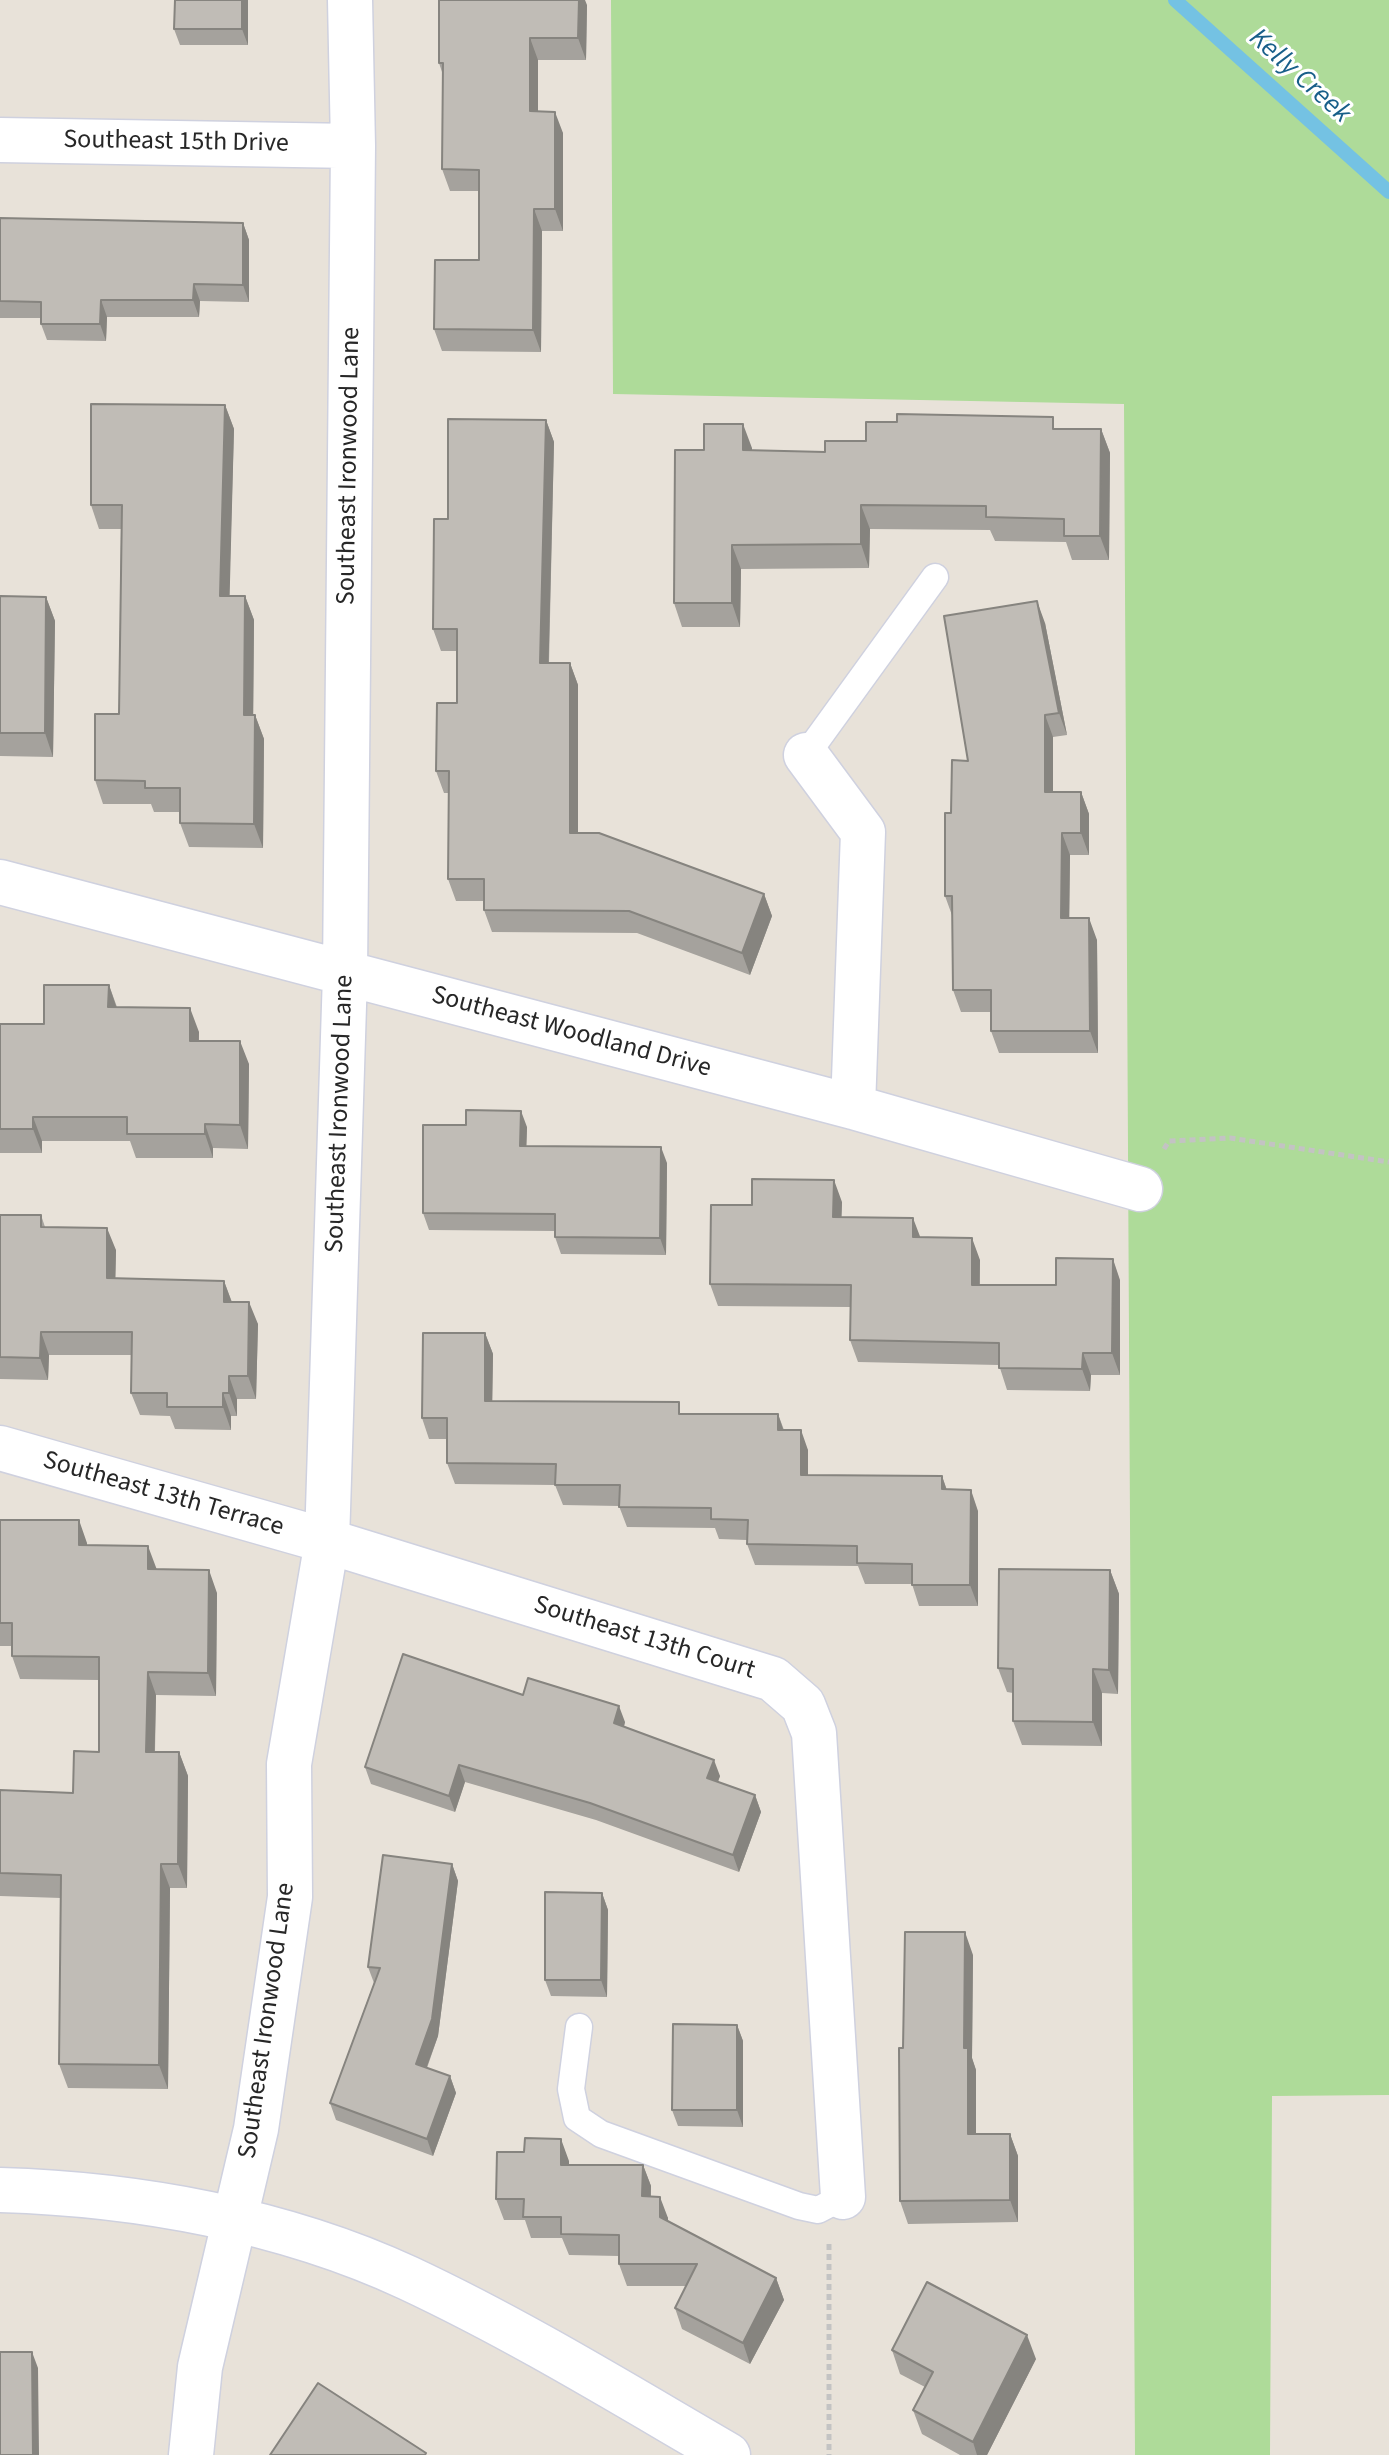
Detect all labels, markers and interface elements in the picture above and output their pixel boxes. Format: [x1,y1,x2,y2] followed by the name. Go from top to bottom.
[1241,22,1357,132] water label: Kelly Creek
[63,125,289,161] street label: Southeast 15th Drive
[332,327,368,605] street label: Southeast Ironwood Lane
[321,974,361,1254] street label: Southeast Ironwood Lane
[428,981,714,1085] street label: Southeast Woodland Drive
[39,1446,287,1544] street label: Southeast 13th Terrace
[530,1590,758,1688] street label: Southeast 13th Court
[233,1881,303,2161] street label: Southeast Ironwood Lane

